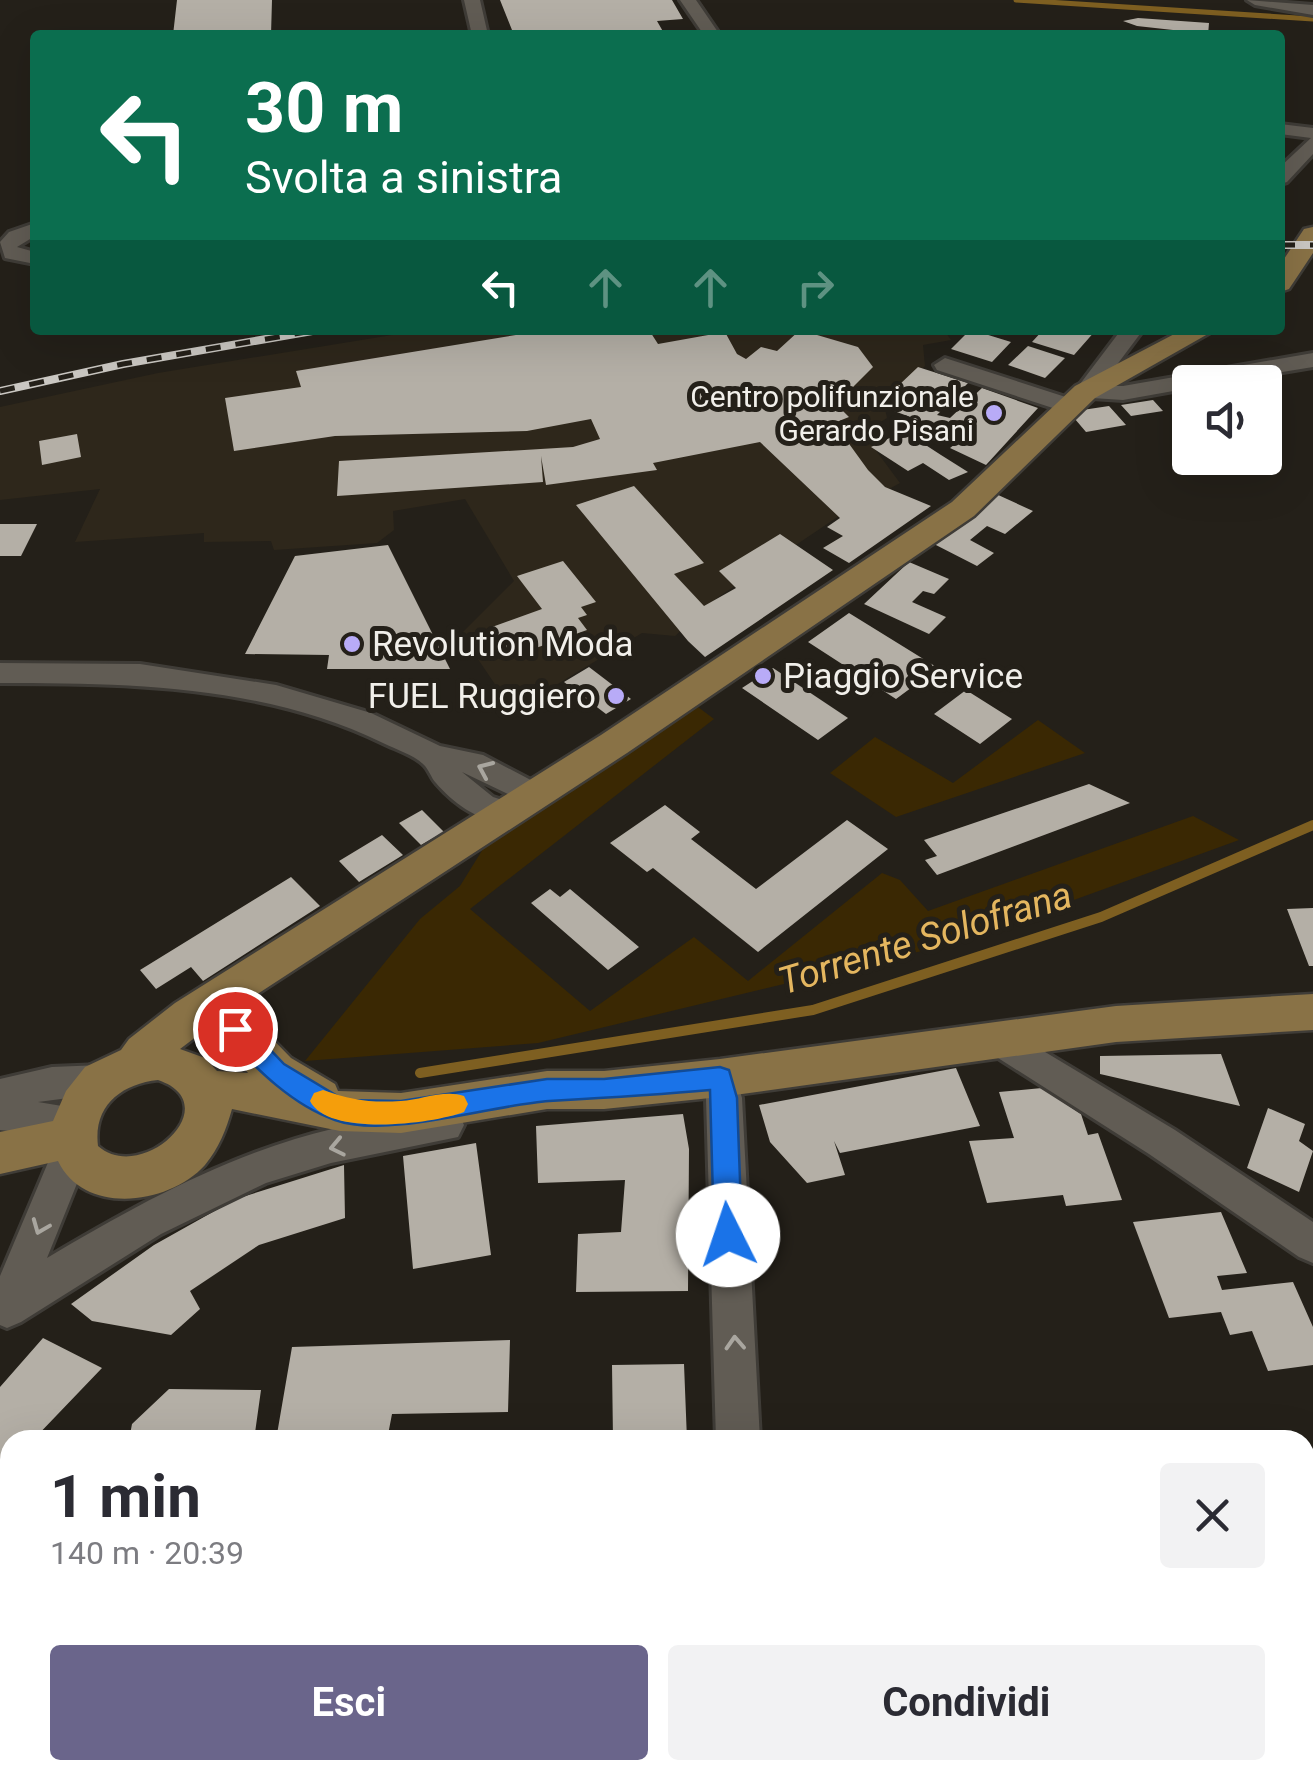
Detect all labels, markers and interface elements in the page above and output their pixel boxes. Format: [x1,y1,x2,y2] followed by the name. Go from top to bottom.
[245,67,403,149] text: 30 m
[80,70,210,200] icon: left
[245,151,563,204] text: Svolta a sinistra
[473,260,528,315] icon: left
[578,260,633,315] icon: ahead
[683,260,738,315] icon: ahead
[788,260,843,315] icon: right
[1172,365,1282,475] map controls
[1172,365,1282,475] button: sound
[690,379,974,448] place label: Centro polifunzionale Gerardo Pisani
[983,402,1005,424] marker: Centro polifunzionale Gerardo Pisani
[372,624,634,665] place label: Revolution Moda
[341,633,363,655] marker: Revolution Moda
[783,656,1023,697] place label: Piaggio Service
[752,665,774,687] marker: Piaggio Service
[368,676,596,717] place label: FUEL Ruggiero
[605,685,627,707] marker: FUEL Ruggiero
[477,761,495,781] one-way arrow
[773,872,1077,1004] water label: Torrente Solofrana
[193,987,278,1072] pin
[208,1002,263,1057] icon: arrive
[329,1135,346,1156] one-way arrow
[676,1183,780,1287] position arrow
[31,1217,51,1235] one-way arrow
[725,1334,746,1350] one-way arrow
[50,1461,201,1532] text: 1 min
[1160,1463,1265,1568] button: close
[50,1534,244,1572] text: 140 m · 20:39
[50,1645,648,1760] button: Esci
[668,1645,1265,1760] button: Condividi

